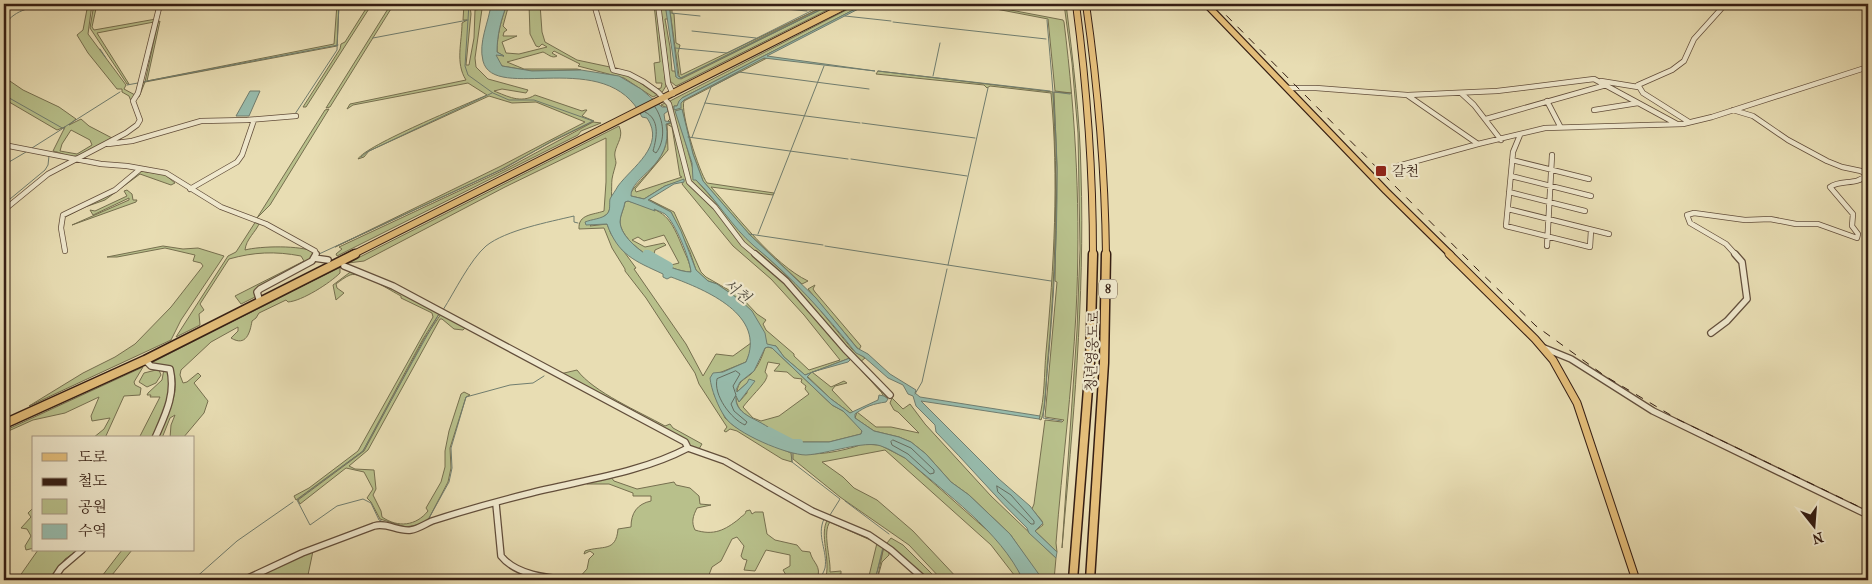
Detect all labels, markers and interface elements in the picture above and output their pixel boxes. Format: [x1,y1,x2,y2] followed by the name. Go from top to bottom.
[1392,163,1419,180] place label: 갈천
[1374,164,1388,178] marker: 갈천
[720,275,755,308] water label: 서천
[1099,280,1117,298] road number: 8
[1083,310,1102,392] street label: 청년영웅도로
[32,436,195,552] legend
[78,448,107,466] text: 도로
[78,472,107,490] text: 철도
[78,498,107,516] text: 공원
[1790,502,1840,552] north arrow
[78,522,107,540] text: 수역
[1810,528,1825,548] text: N

